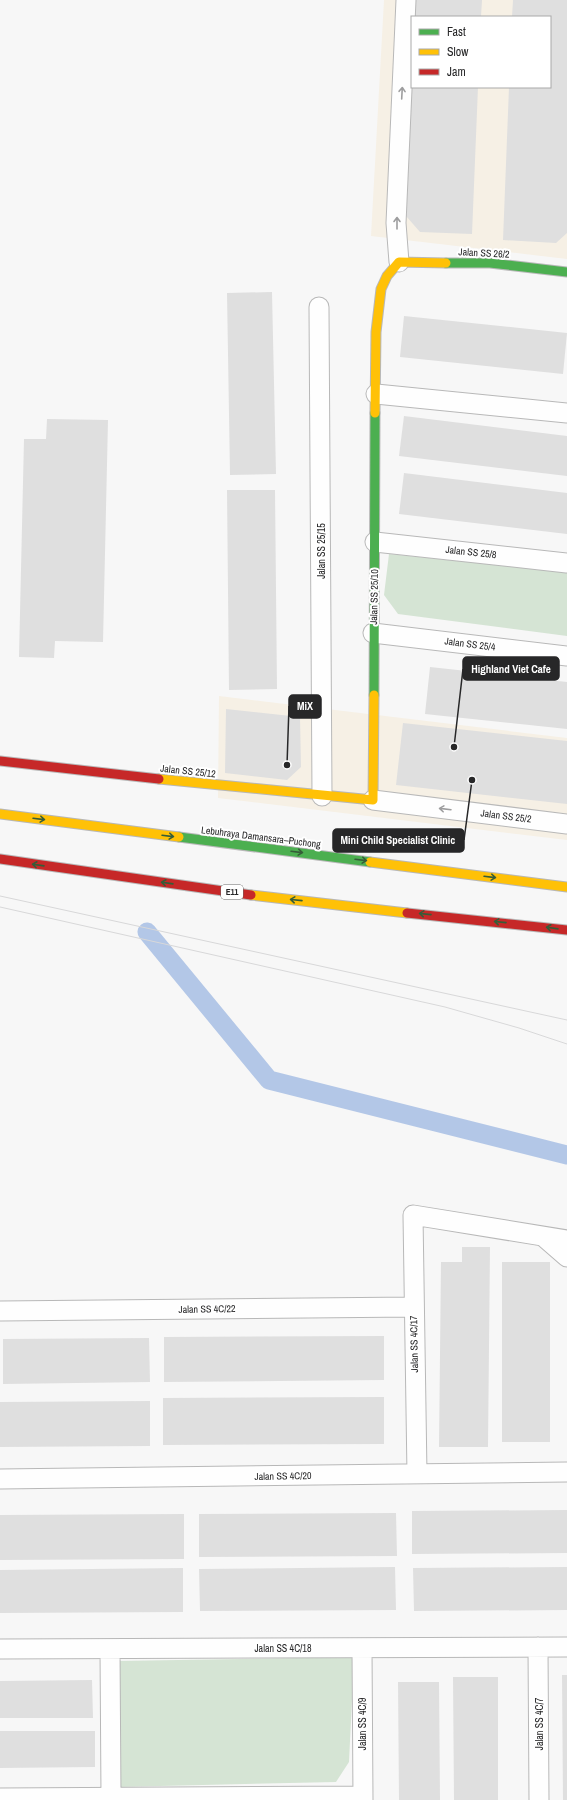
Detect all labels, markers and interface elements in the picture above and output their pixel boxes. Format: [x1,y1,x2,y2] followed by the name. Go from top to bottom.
[411,16,551,88] legend
[447,24,466,40] text: Fast
[447,44,469,60] text: Slow
[447,64,466,80] text: Jam
[399,87,406,100] one-way arrow
[393,217,401,230] one-way arrow
[458,245,510,261] street label: Jalan SS 26/2
[315,523,328,579] street label: Jalan SS 25/15
[445,543,498,561] street label: Jalan SS 25/8
[367,569,381,625] street label: Jalan SS 25/10
[444,634,497,654] street label: Jalan SS 25/4
[463,657,559,680] callout: Highland Viet Cafe
[471,662,551,676] text: Highland Viet Cafe
[289,695,321,718] callout: MiX
[297,699,313,713] text: MiX
[160,762,217,780] street label: Jalan SS 25/12
[439,805,452,813] one-way arrow
[480,806,533,826] street label: Jalan SS 25/2
[32,815,45,823] one-way arrow
[200,823,322,851] street label: Lebuhraya Damansara–Puchong
[333,829,464,852] callout: Mini Child Specialist Clinic
[161,832,174,840] one-way arrow
[341,833,455,847] text: Mini Child Specialist Clinic
[290,848,303,856] one-way arrow
[354,857,367,864] one-way arrow
[32,861,45,869] one-way arrow
[483,873,496,881] one-way arrow
[161,879,174,887] one-way arrow
[221,885,243,899] road number: E11
[290,897,303,904] one-way arrow
[419,910,432,918] one-way arrow
[494,918,507,926] one-way arrow
[546,924,559,932] one-way arrow
[178,1302,236,1316] street label: Jalan SS 4C/22
[407,1315,421,1373] street label: Jalan SS 4C/17
[254,1469,312,1483] street label: Jalan SS 4C/20
[255,1642,312,1655] street label: Jalan SS 4C/18
[356,1697,369,1750] street label: Jalan SS 4C/9
[533,1697,546,1750] street label: Jalan SS 4C/7

